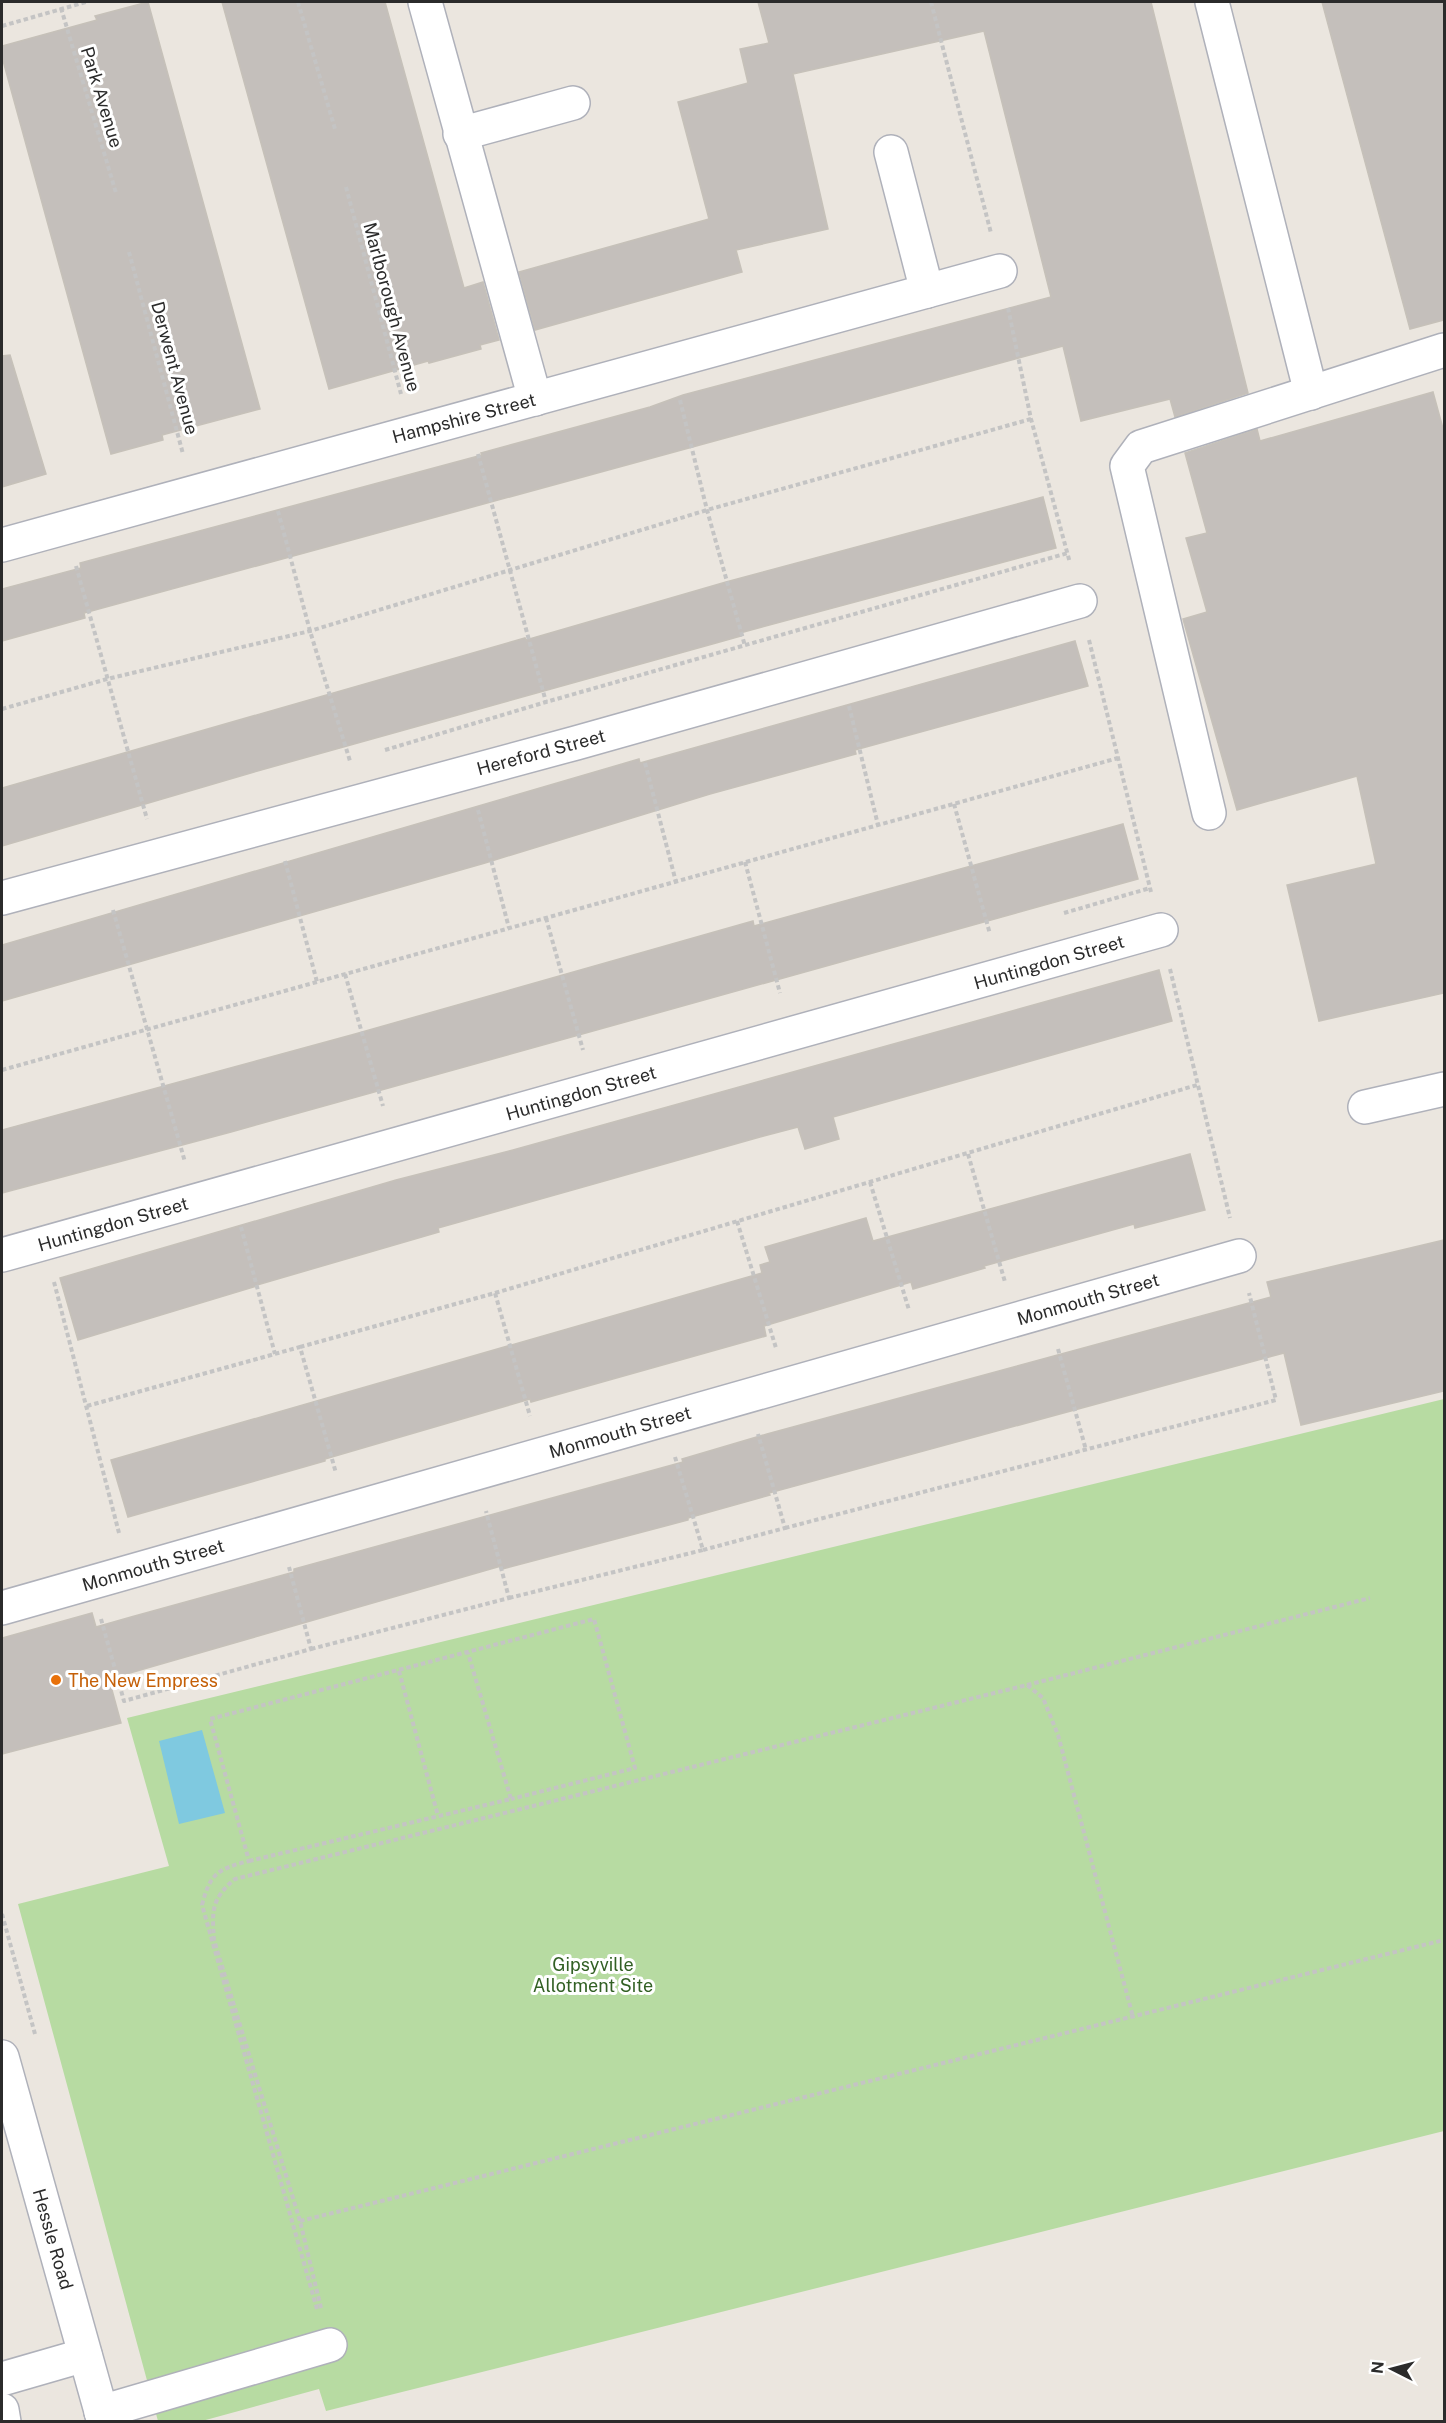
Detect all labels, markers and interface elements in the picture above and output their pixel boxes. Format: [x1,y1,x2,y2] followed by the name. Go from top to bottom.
[77,44,127,150] street label: Park Avenue
[359,220,425,394] street label: Marlborough Avenue
[147,299,203,437] street label: Derwent Avenue
[390,389,538,447] street label: Hampshire Street
[474,725,608,779] street label: Hereford Street
[971,930,1127,994] street label: Huntingdon Street
[503,1061,659,1125] street label: Huntingdon Street
[35,1192,191,1256] street label: Huntingdon Street
[1015,1269,1161,1329] street label: Monmouth Street
[547,1402,693,1462] street label: Monmouth Street
[80,1535,226,1595] street label: Monmouth Street
[68,1670,218,1691] place label: The New Empress
[49,1673,63,1687] marker: The New Empress
[533,1954,653,1996] park label: Gipsyville Allotment Site
[29,2186,77,2292] street label: Hessle Road
[1362,2339,1422,2399] north arrow
[1367,2360,1388,2375] text: N

